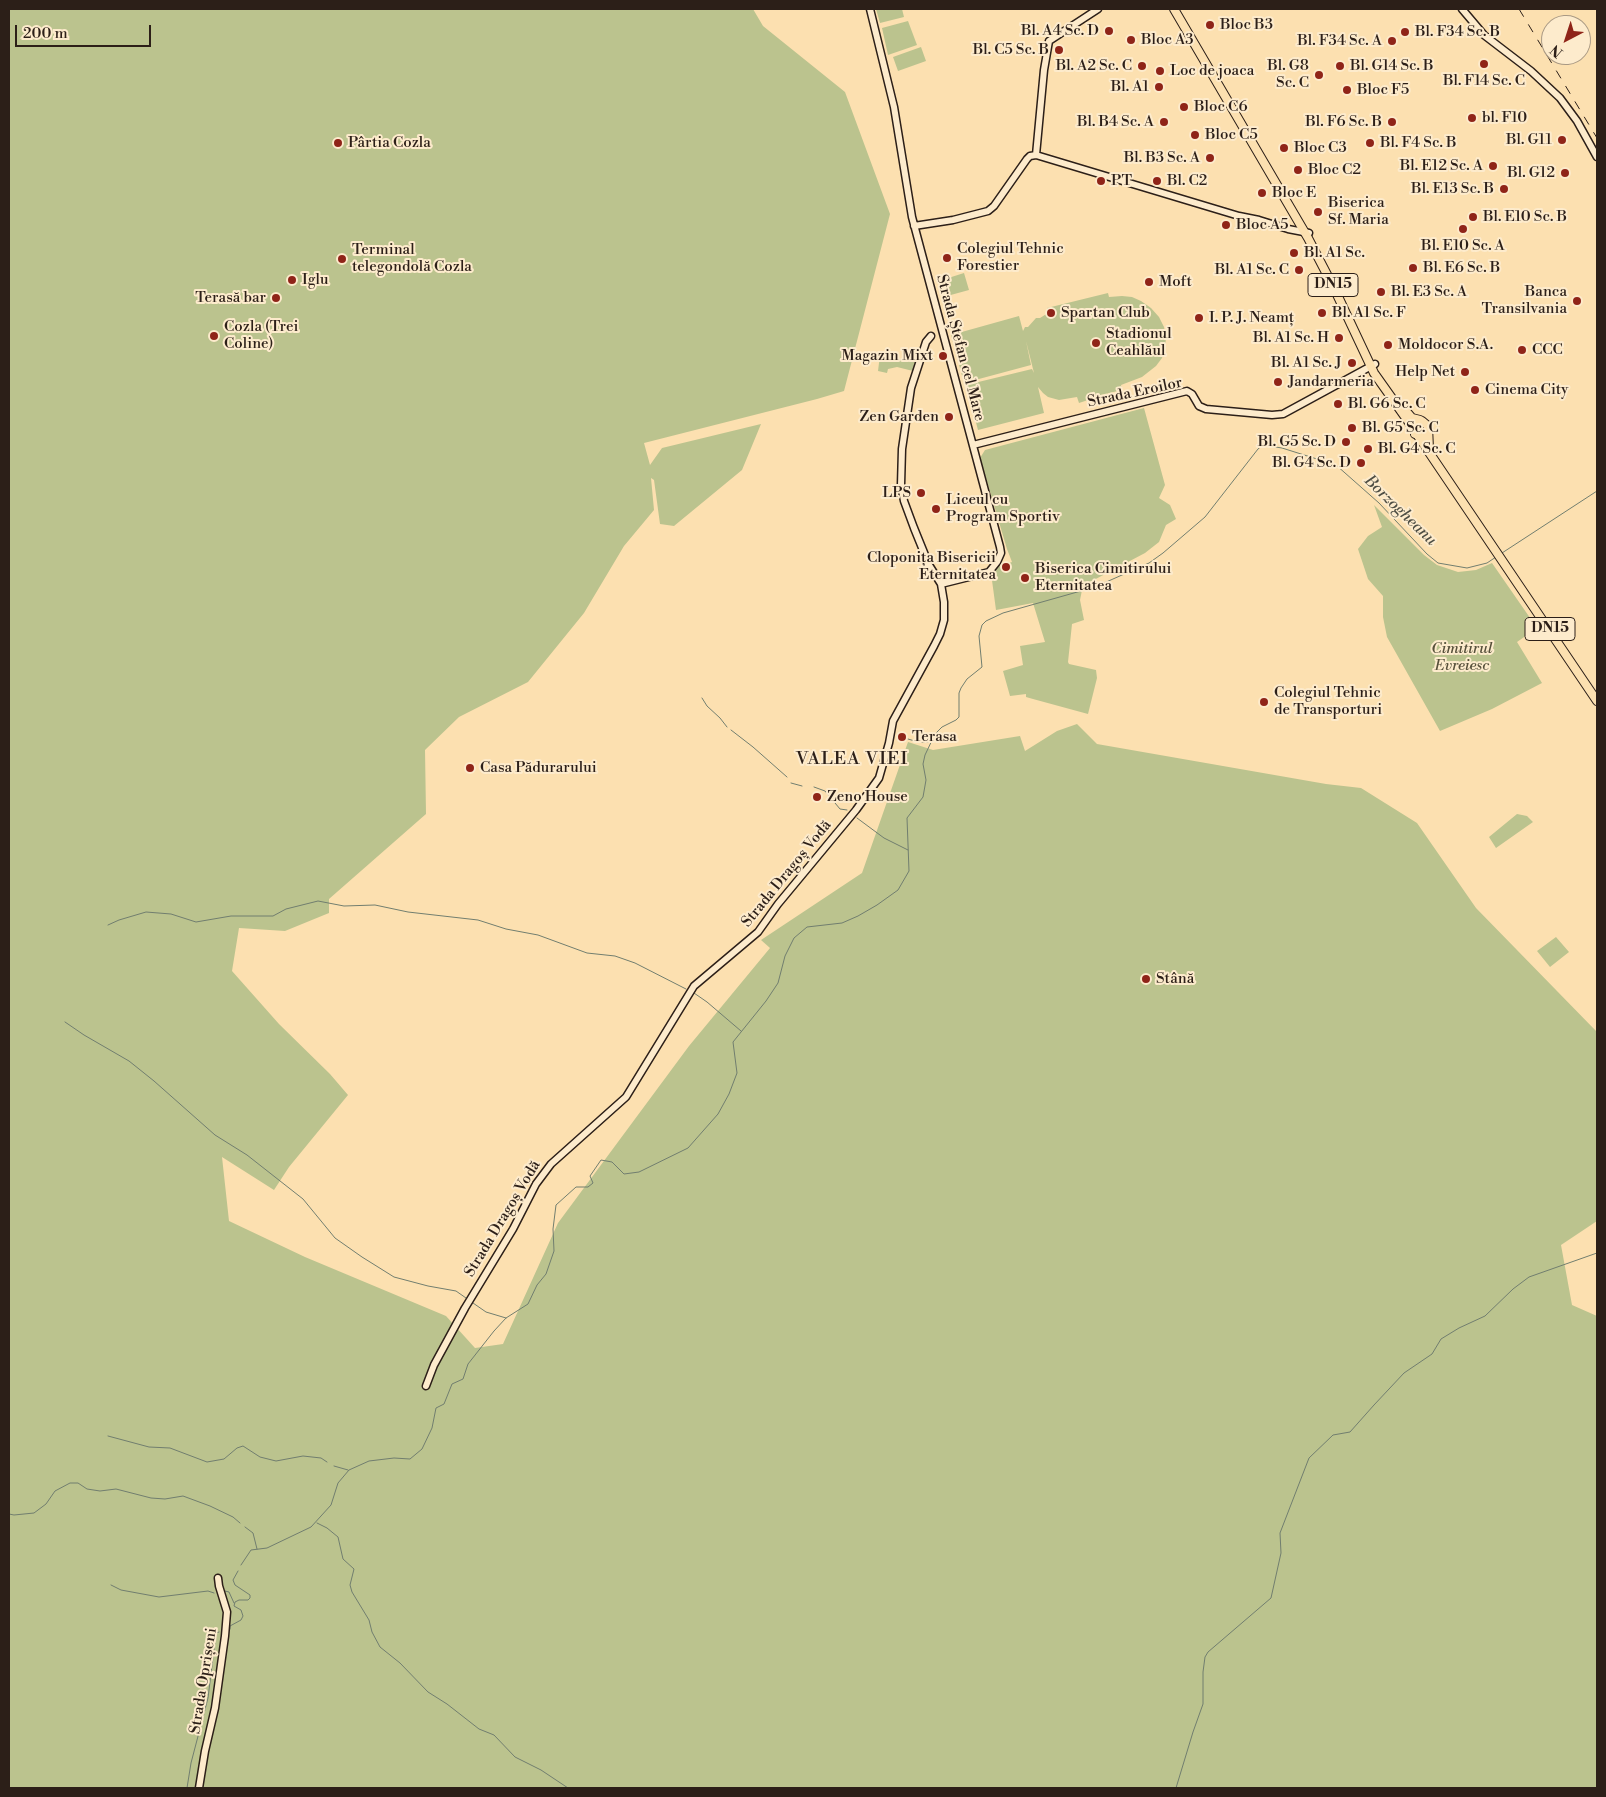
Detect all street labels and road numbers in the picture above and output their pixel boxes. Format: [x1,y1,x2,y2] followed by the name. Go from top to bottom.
[932,273,988,423] street label: Strada Ștefan cel Mare
[1308,274,1358,296] road number: DN15
[1086,374,1184,412] street label: Strada Eroilor
[1525,618,1575,640] road number: DN15
[738,817,836,931] street label: Strada Dragoș Vodă
[461,1158,545,1280] street label: Strada Dragoș Vodă
[187,1627,221,1735] street label: Strada Oprișeni

